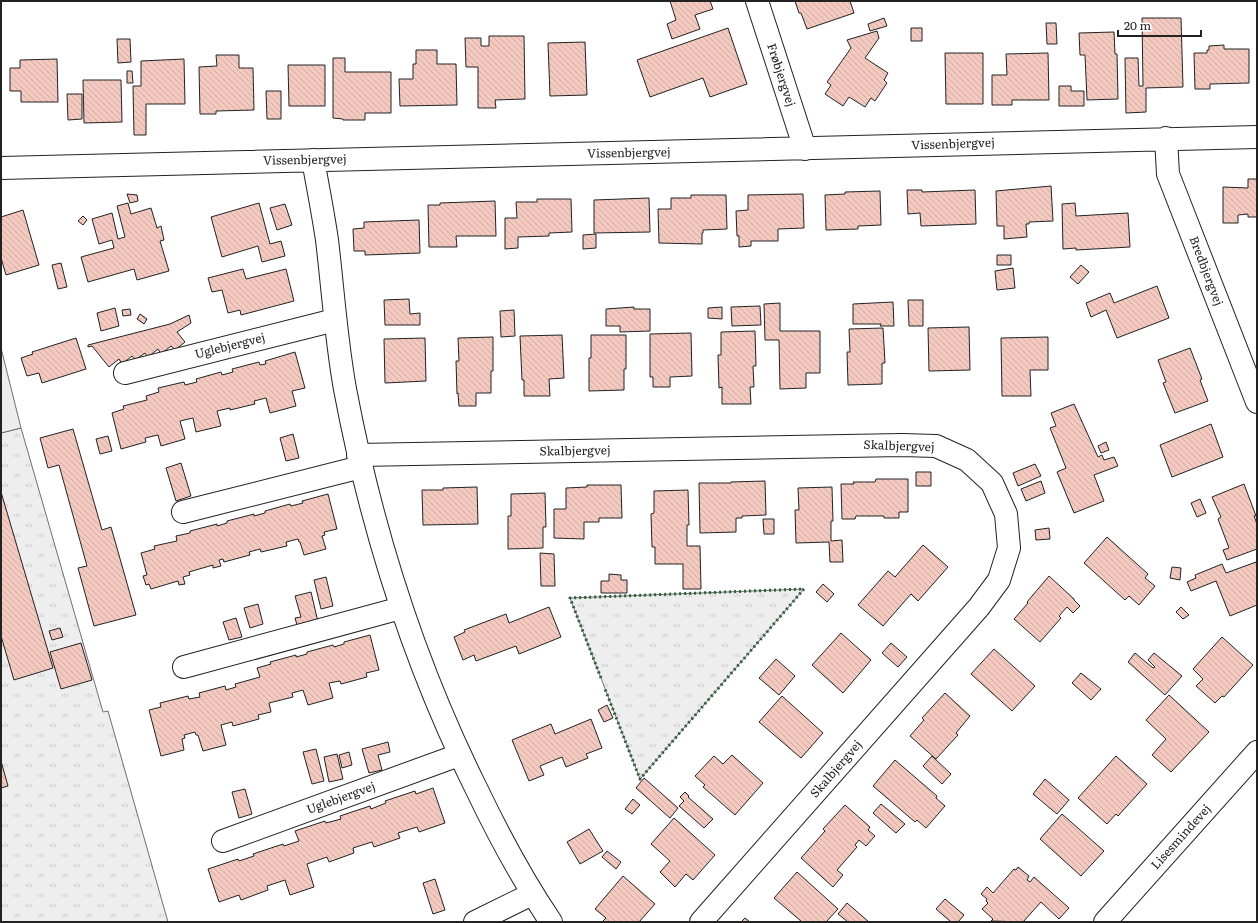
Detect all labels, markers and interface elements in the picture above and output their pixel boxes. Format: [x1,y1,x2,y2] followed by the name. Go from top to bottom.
[1118,12,1201,38] scale bar
[1124,16,1151,34] text: 20 m
[763,41,801,109] street label: Frøbjergvej
[911,133,995,153] street label: Vissenbjergvej
[587,142,671,162] street label: Vissenbjergvej
[263,149,347,169] street label: Vissenbjergvej
[1185,233,1228,308] street label: Bredbjergvej
[193,328,267,362] street label: Uglebjergvej
[863,435,935,455] street label: Skalbjergvej
[539,440,611,460] street label: Skalbjergvej
[805,736,865,801] street label: Skalbjergvej
[304,776,377,818] street label: Uglebjergvej
[1146,800,1214,873] street label: Lisesmindevej

